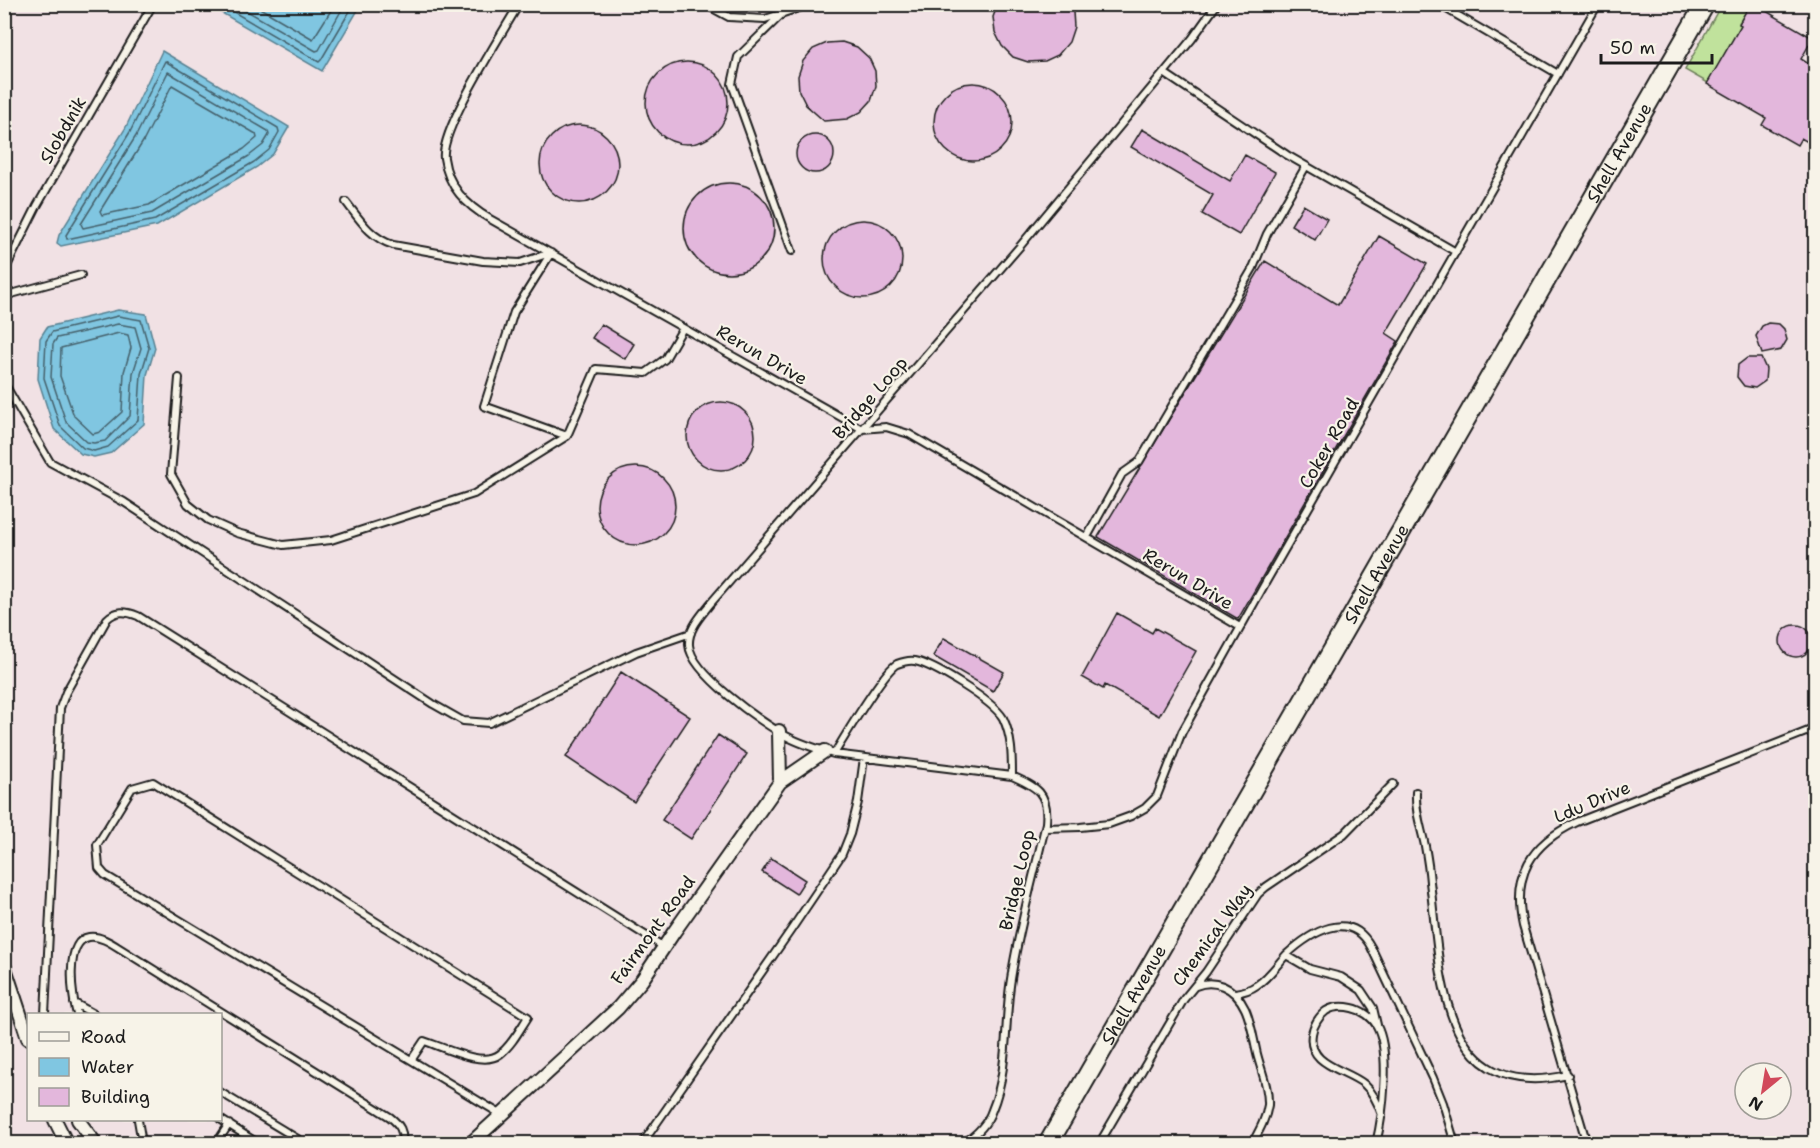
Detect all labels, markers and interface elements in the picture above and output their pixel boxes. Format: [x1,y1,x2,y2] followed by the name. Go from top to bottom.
[1601,27,1712,65] scale bar
[1610,36,1655,60] text: 50 m
[34,92,92,168] street label: Slobdnik
[1581,99,1657,207] street label: Shell Avenue
[712,319,812,391] street label: Rerun Drive
[827,351,913,445] street label: Bridge Loop
[1293,393,1365,493] street label: Coker Road
[1338,520,1415,628] street label: Shell Avenue
[1138,543,1238,615] street label: Rerun Drive
[1550,775,1634,829] street label: Ldu Drive
[994,827,1040,933] street label: Bridge Loop
[605,871,701,989] street label: Fairmont Road
[1167,879,1257,991] street label: Chemical Way
[1096,941,1172,1049] street label: Shell Avenue
[27,1013,222,1121] legend
[81,1025,126,1049] text: Road
[81,1055,134,1079] text: Water
[1733,1061,1793,1121] north arrow
[81,1085,150,1109] text: Building
[1745,1091,1766,1116] text: N

